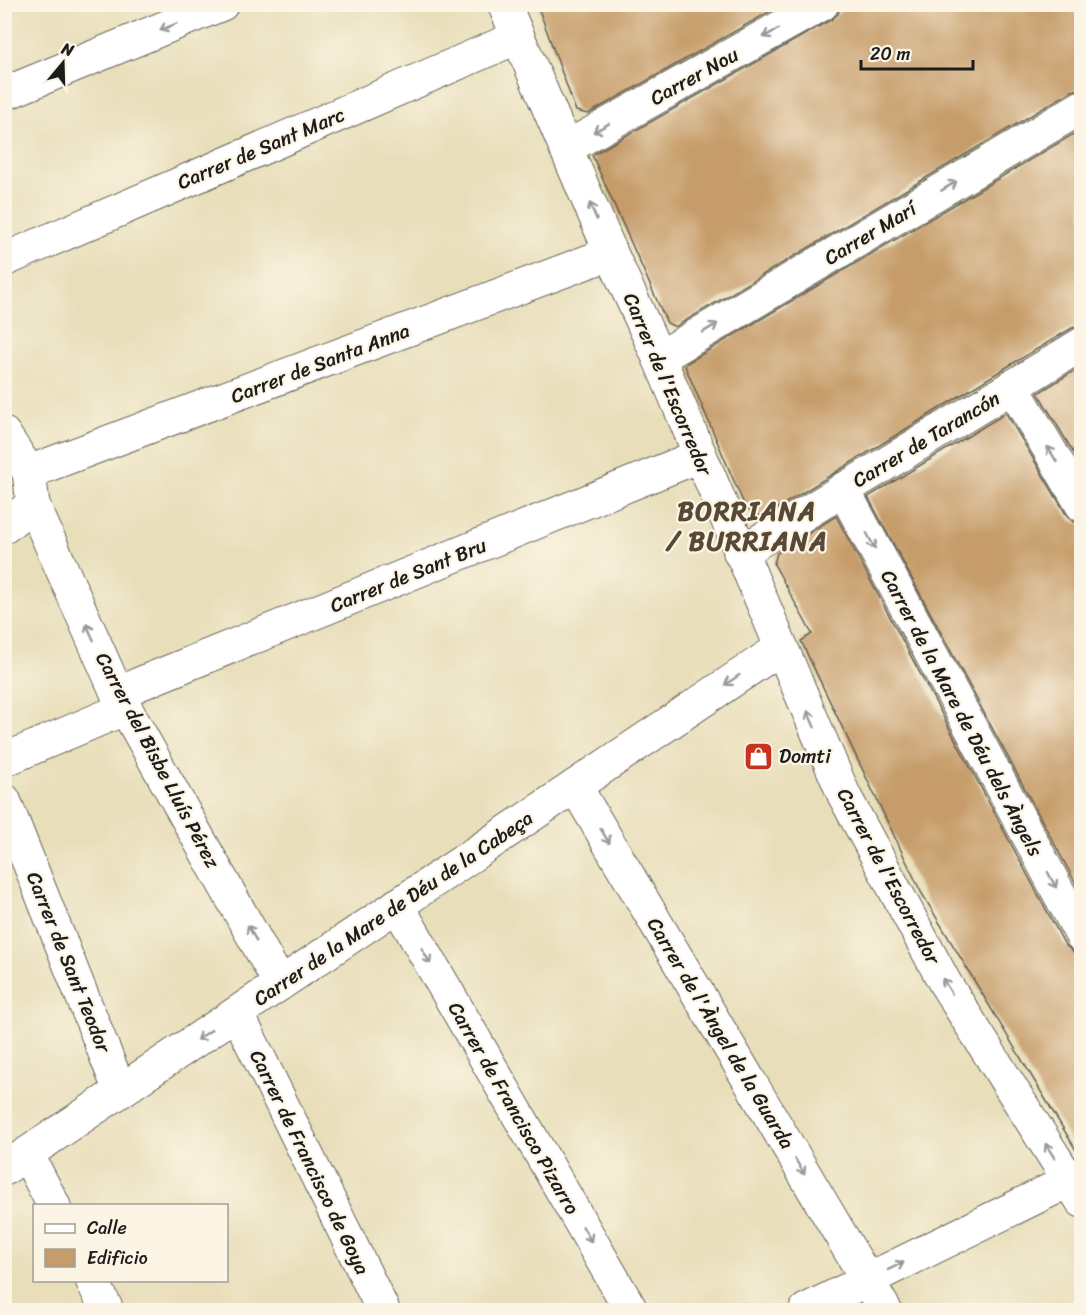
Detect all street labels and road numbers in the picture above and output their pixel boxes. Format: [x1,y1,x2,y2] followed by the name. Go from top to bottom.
[643,37,745,115] street label: Carrer Nou
[172,97,351,200] street label: Carrer de Sant Marc
[817,191,925,275] street label: Carrer Marí
[613,287,723,483] street label: Carrer de l'Escorredor
[226,313,415,414] street label: Carrer de Santa Anna
[846,381,1007,498] street label: Carrer de Tarancón
[325,528,492,623] street label: Carrer de Sant Bru
[871,563,1053,864] street label: Carrer de la Mare de Déu dels Àngels
[86,646,230,875] street label: Carrer del Bisbe Lluís Pérez
[827,782,951,973] street label: Carrer de l'Escorredor
[246,801,541,1016] street label: Carrer de la Mare de Déu de la Cabeça
[16,866,121,1060] street label: Carrer de Sant Teodor
[637,910,804,1156] street label: Carrer de l'Àngel de la Guarda
[438,995,589,1222] street label: Carrer de Francisco Pizarro
[240,1044,379,1281] street label: Carrer de Francisco de Goya

